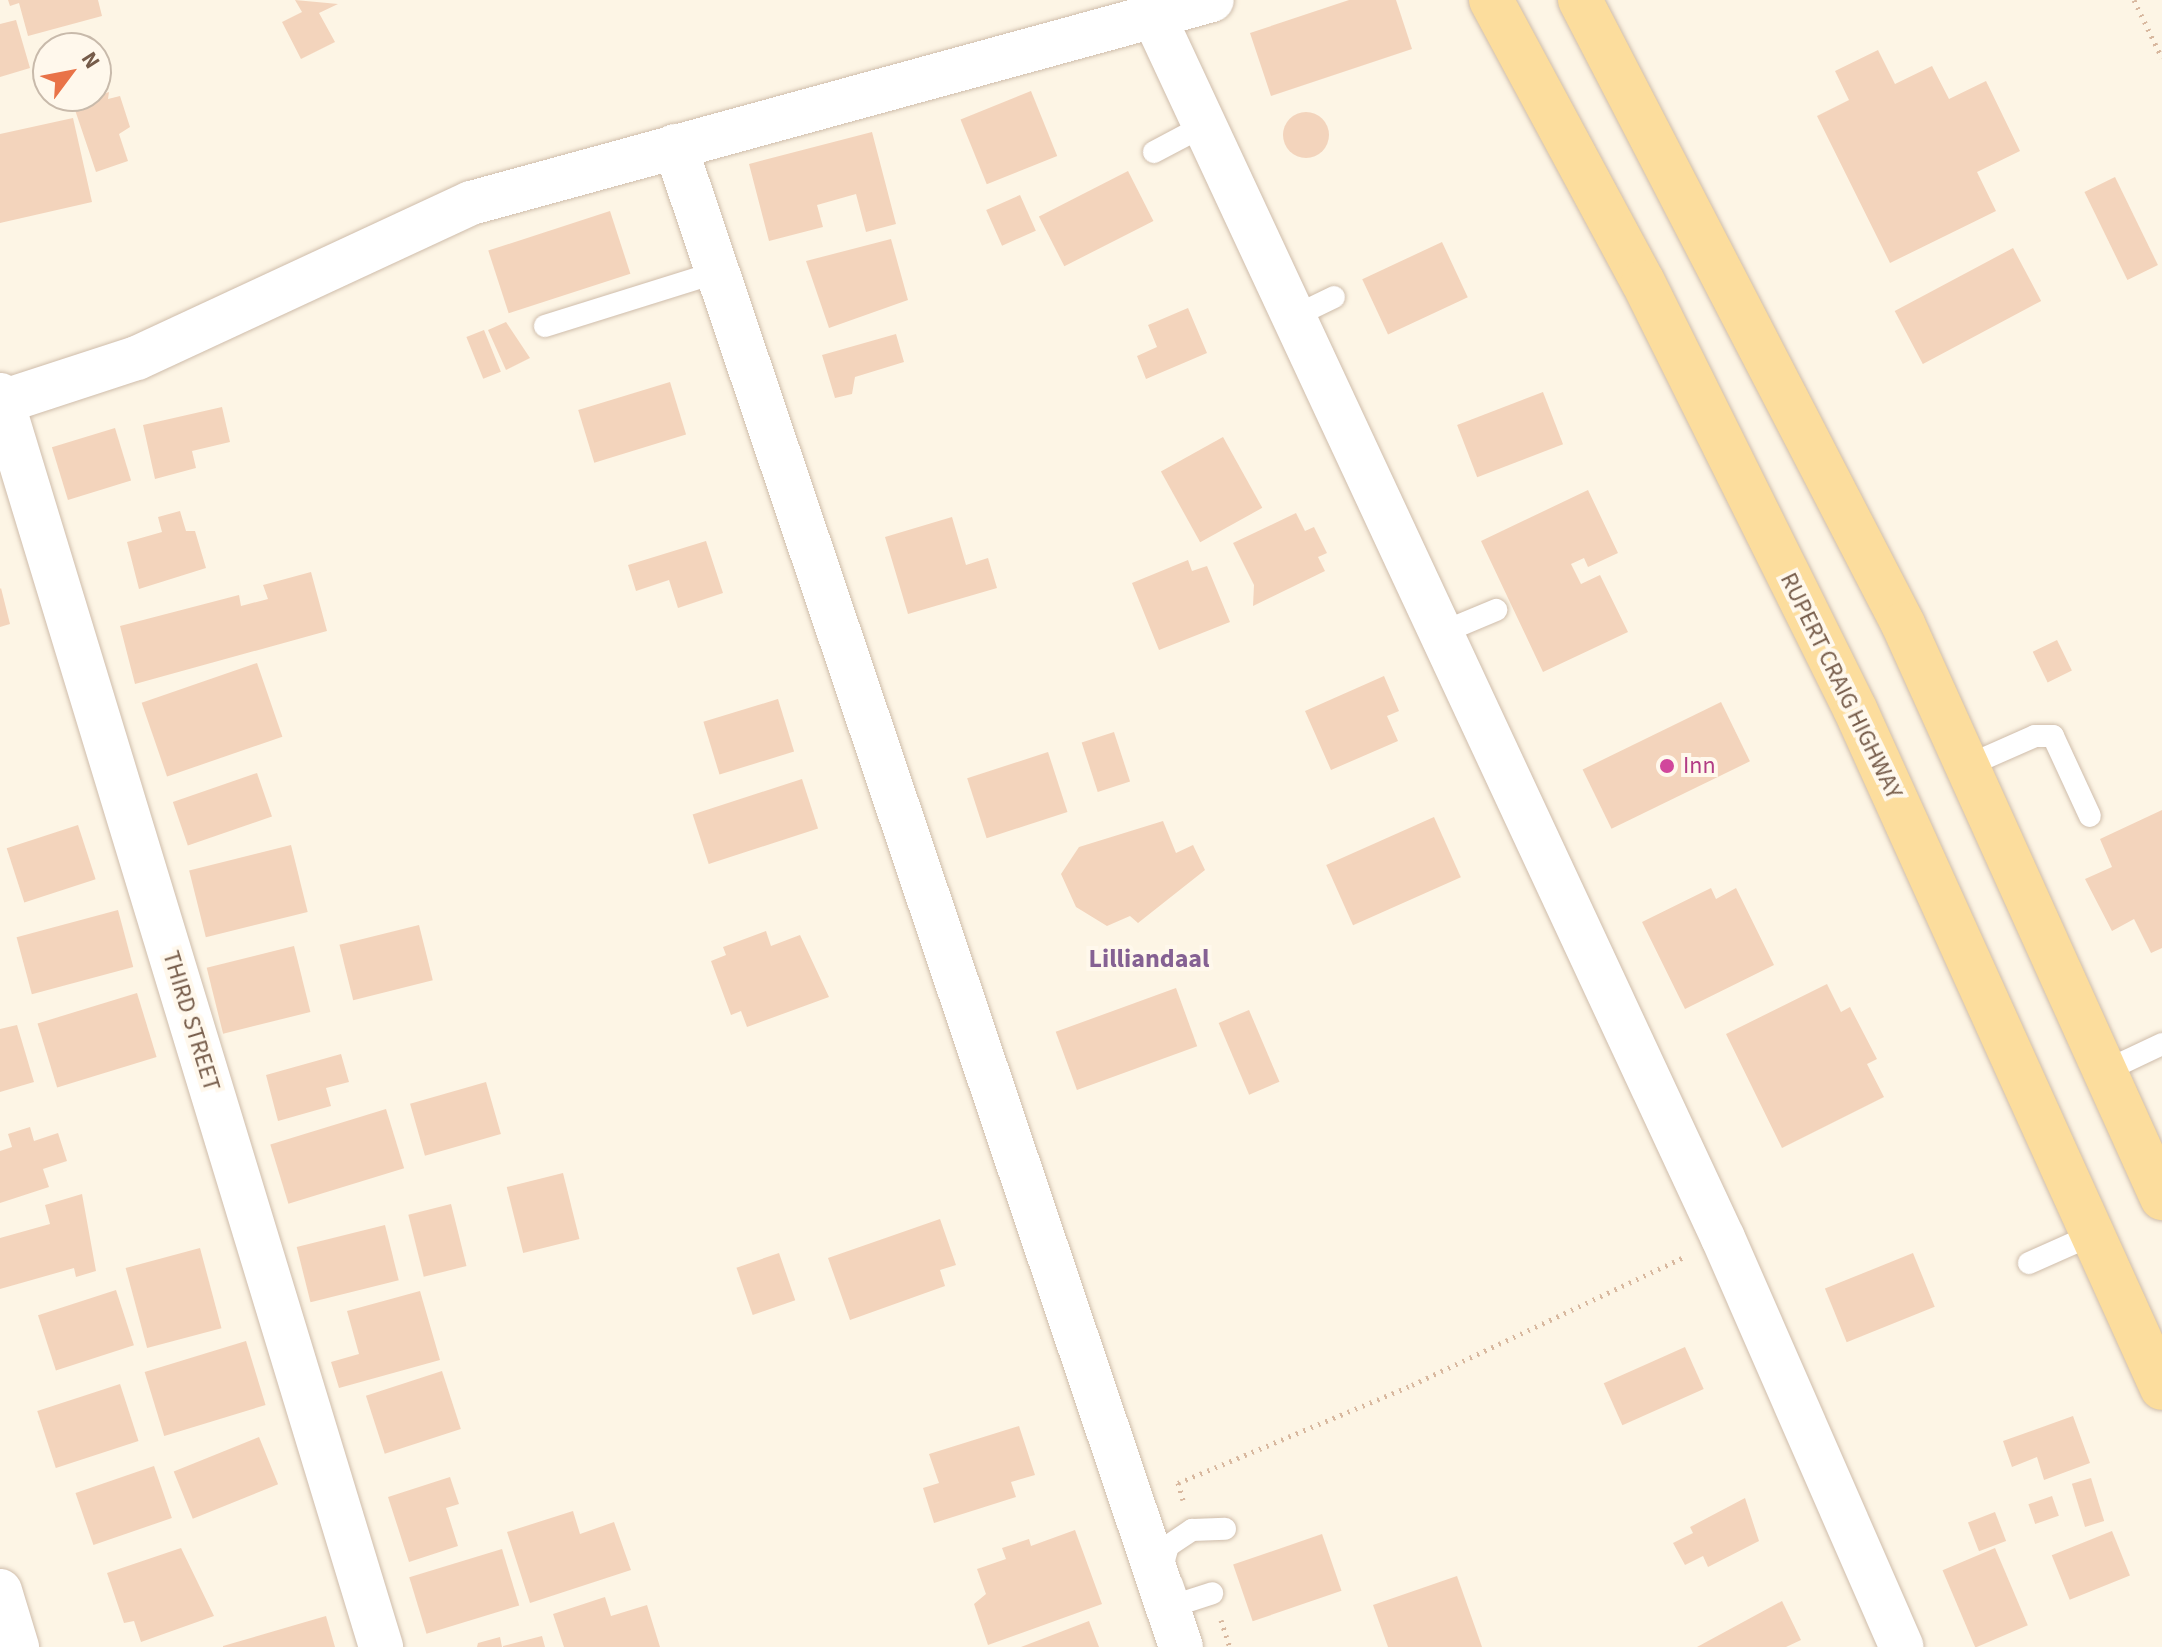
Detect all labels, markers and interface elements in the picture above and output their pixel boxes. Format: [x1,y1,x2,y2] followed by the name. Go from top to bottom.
[32,32,112,112] north arrow
[73,46,108,75] text: N
[1774,568,1908,804] street label: RUPERT CRAIG HIGHWAY
[1683,752,1716,780] place label: Inn
[1658,757,1676,775] marker: Inn
[1088,943,1210,975] district label: Lilliandaal
[156,947,226,1095] street label: THIRD STREET

